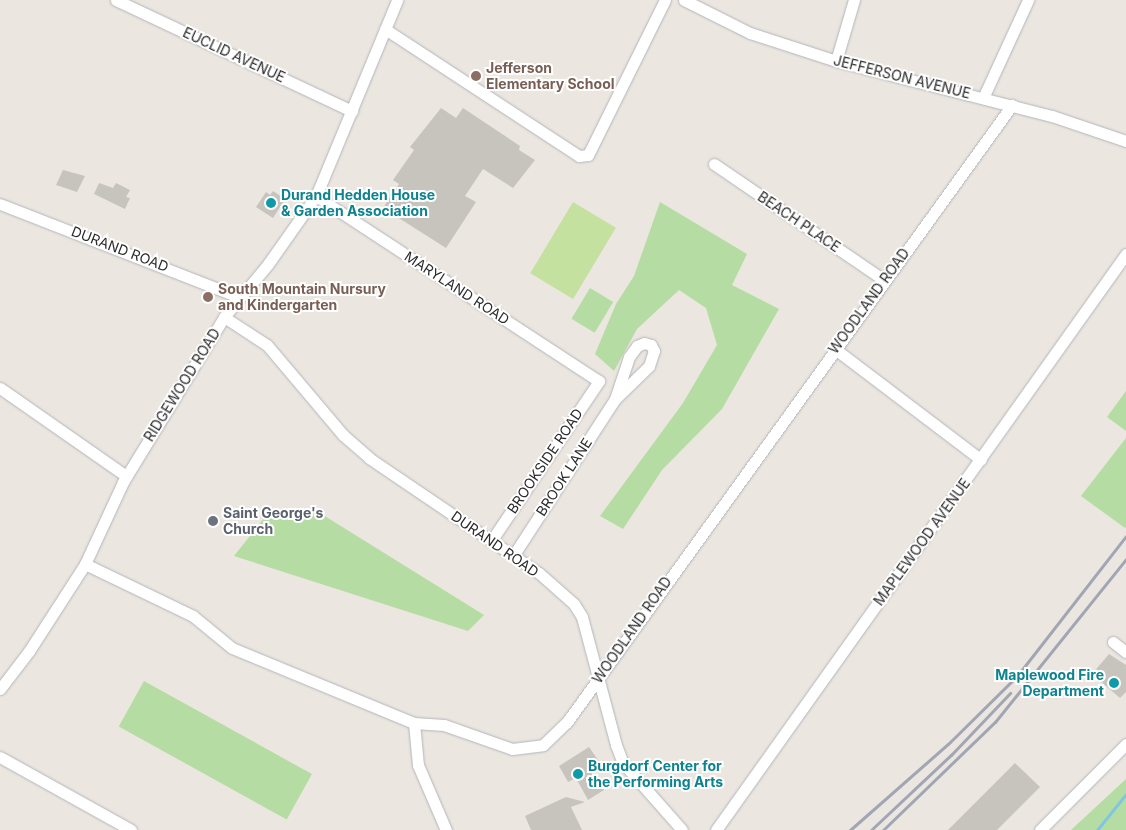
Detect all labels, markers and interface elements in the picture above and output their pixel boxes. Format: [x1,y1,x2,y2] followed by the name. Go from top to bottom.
[180,24,288,86] street label: EUCLID AVENUE
[832,52,972,102] street label: JEFFERSON AVENUE
[486,60,615,92] place label: Jefferson Elementary School
[470,70,482,82] marker: Jefferson Elementary School
[281,187,435,220] place label: Durand Hedden House & Garden Association
[755,188,843,256] street label: BEACH PLACE
[265,197,277,209] marker: Durand Hedden House & Garden Association
[69,223,171,275] street label: DURAND ROAD
[825,245,913,357] street label: WOODLAND ROAD
[401,248,513,328] street label: MARYLAND ROAD
[218,281,386,314] place label: South Mountain Nursury and Kindergarten
[202,291,214,303] marker: South Mountain Nursury and Kindergarten
[140,325,224,445] street label: RIDGEWOOD ROAD
[504,405,586,517] street label: BROOKSIDE ROAD
[533,435,595,519] street label: BROOK LANE
[870,475,974,609] street label: MAPLEWOOD AVENUE
[223,505,323,538] place label: Saint George's Church
[448,508,542,580] street label: DURAND ROAD
[207,515,219,527] marker: Saint George's Church
[589,573,675,687] street label: WOODLAND ROAD
[995,667,1104,700] place label: Maplewood Fire Department
[1108,677,1120,689] marker: Maplewood Fire Department
[588,758,723,790] place label: Burgdorf Center for the Performing Arts
[572,768,584,780] marker: Burgdorf Center for the Performing Arts

